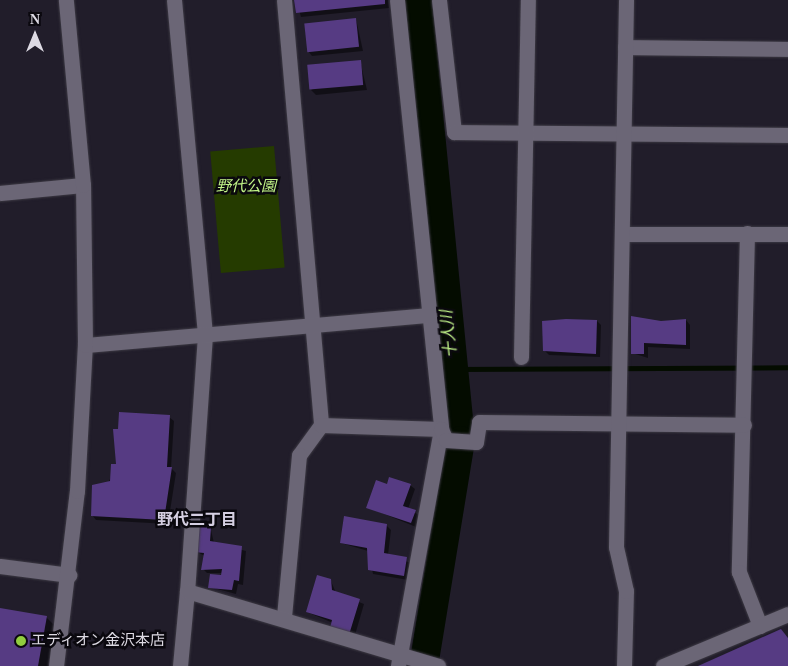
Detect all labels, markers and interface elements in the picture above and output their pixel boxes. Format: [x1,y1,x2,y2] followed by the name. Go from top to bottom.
[10,10,60,60] north arrow
[30,12,40,27] text: N
[216,178,276,196] park label: 野代公園
[437,309,461,359] water label: 十人川
[157,510,237,530] district label: 野代二丁目
[31,632,166,650] place label: エディオン金沢本店
[15,635,27,647] marker: エディオン金沢本店

